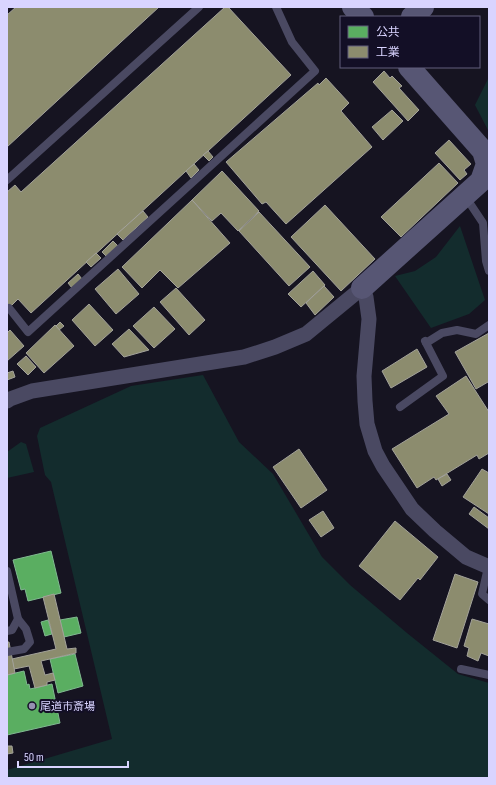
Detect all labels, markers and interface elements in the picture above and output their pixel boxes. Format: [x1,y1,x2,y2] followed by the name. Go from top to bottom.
[340,16,480,68] legend
[376,25,400,40] text: 公共
[376,45,400,60] text: 工業
[40,700,95,713] place label: 尾道市斎場
[27,701,37,711] marker: 尾道市斎場
[18,743,128,769] scale bar
[24,750,44,765] text: 50 m

